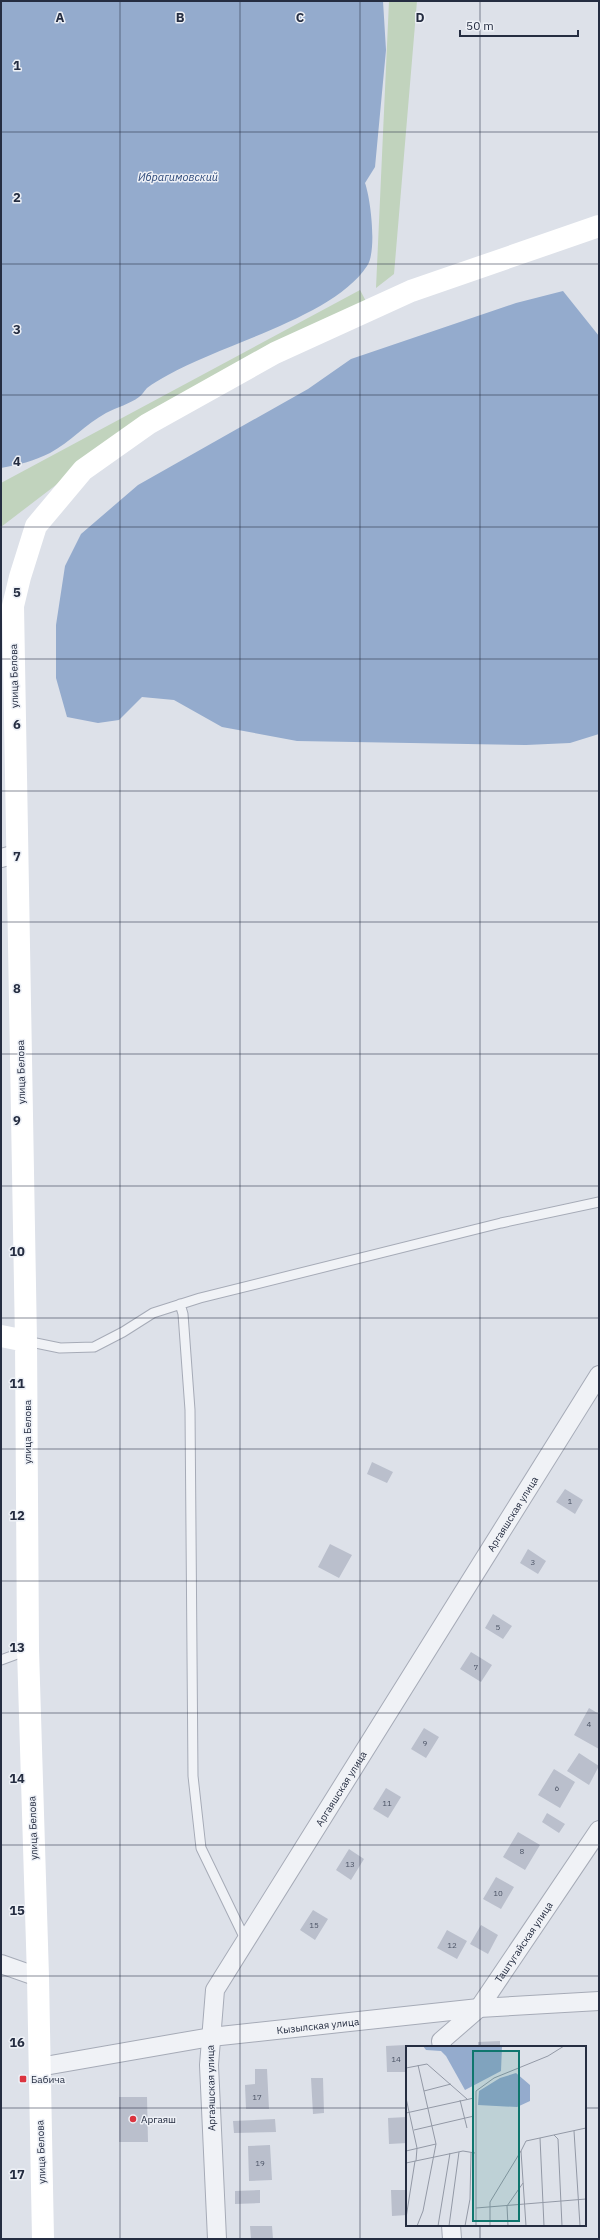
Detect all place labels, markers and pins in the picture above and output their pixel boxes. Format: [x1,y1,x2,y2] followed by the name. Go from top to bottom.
[31,2073,66,2086] place label: Бабича
[18,2074,28,2084] marker: Бабича
[141,2113,176,2126] place label: Аргаяш
[128,2114,138,2124] marker: Аргаяш

